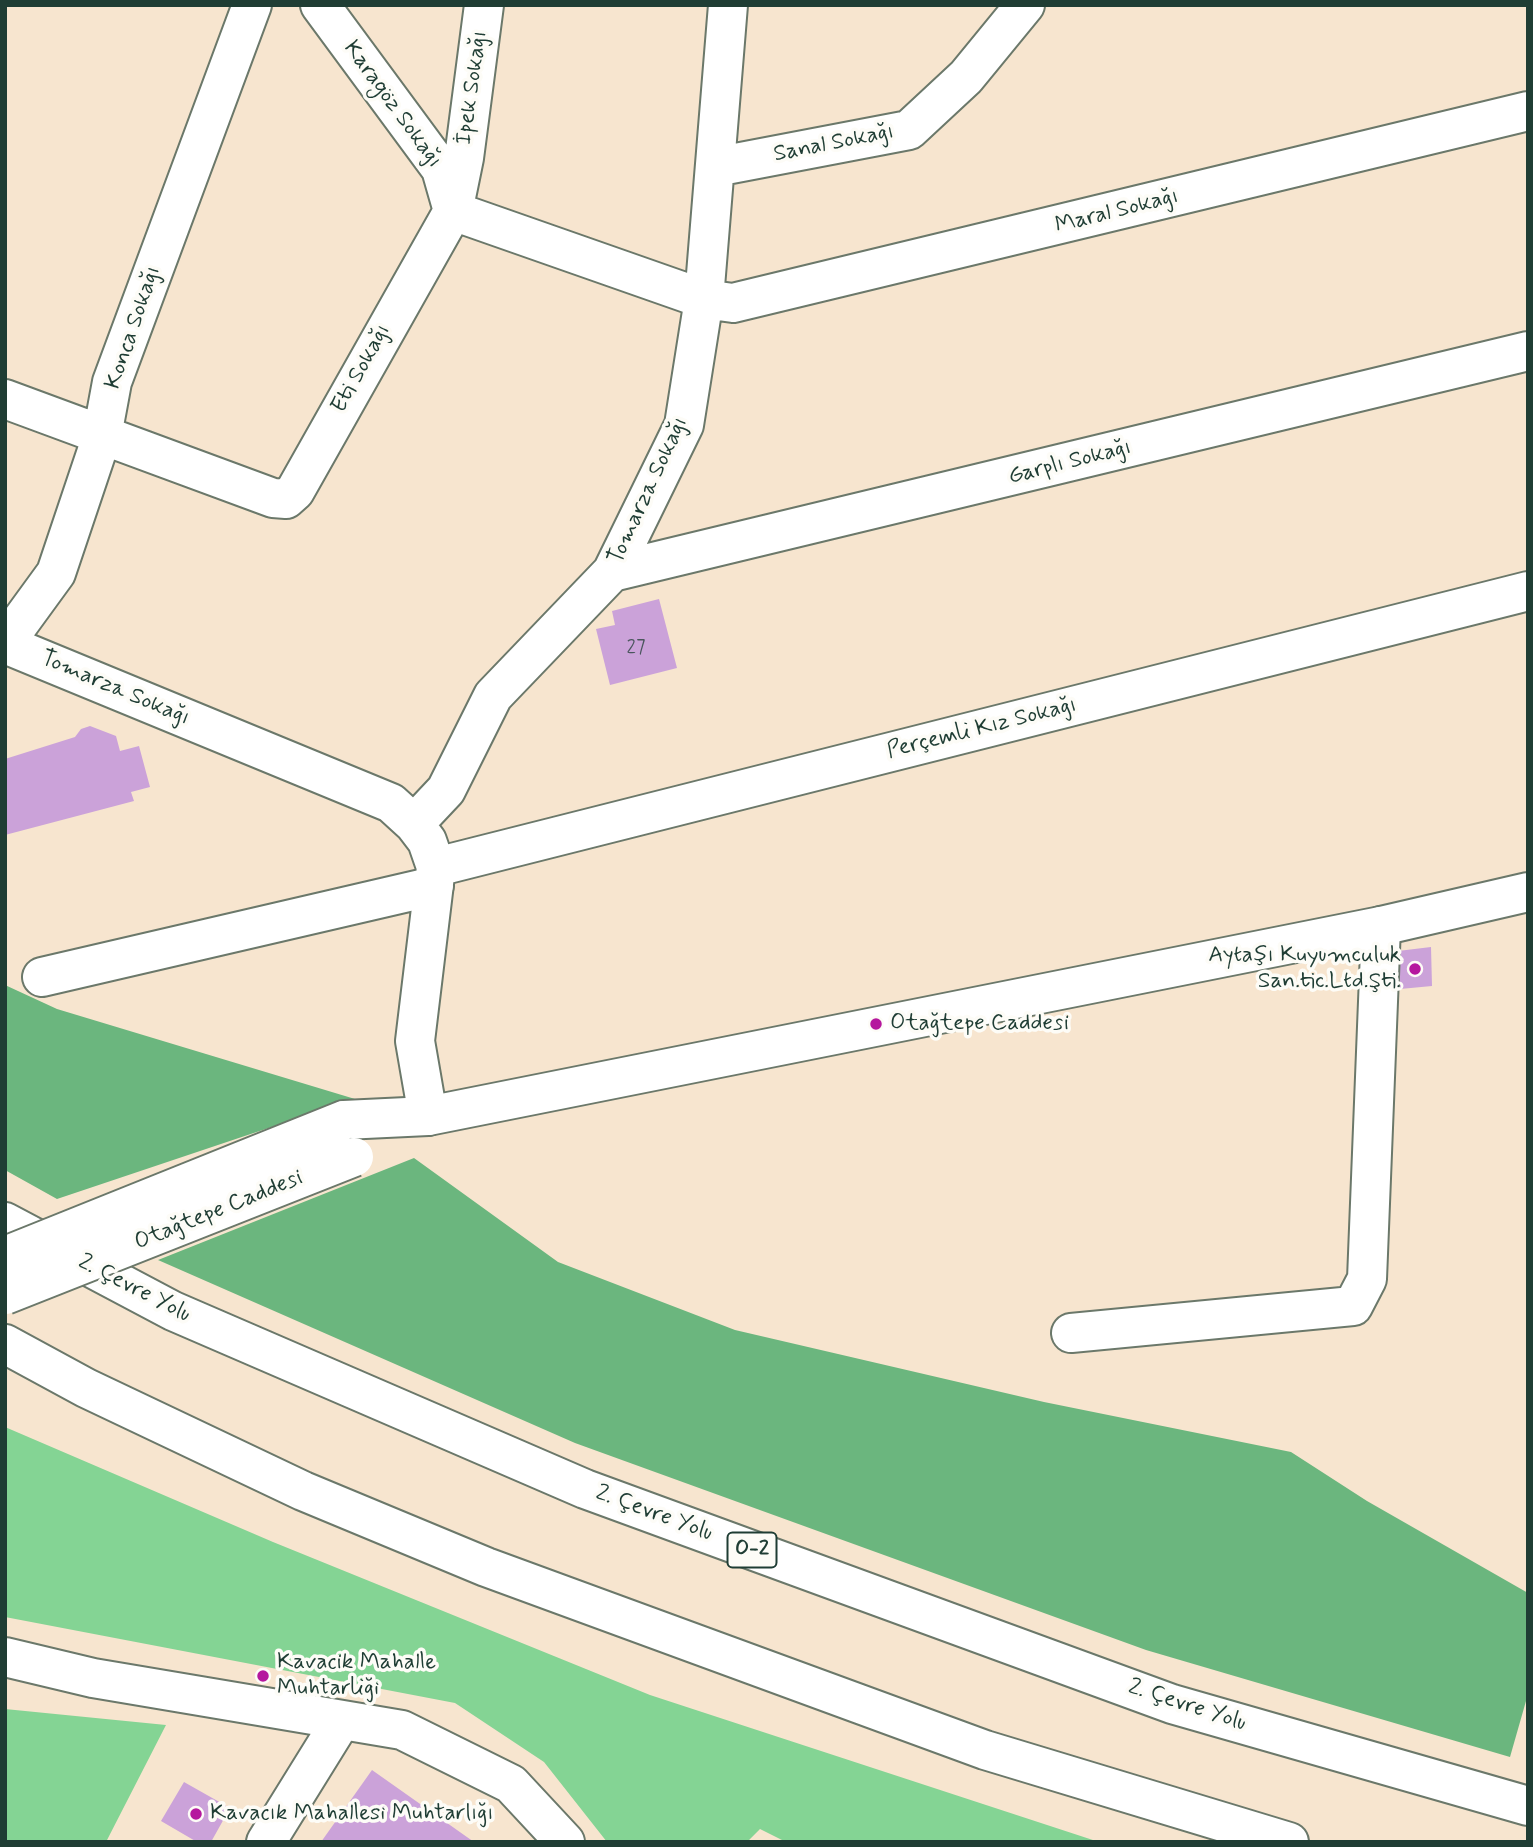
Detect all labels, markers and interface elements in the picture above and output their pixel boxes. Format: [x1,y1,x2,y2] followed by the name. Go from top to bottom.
[451,29,495,147] street label: İpek Sokağı
[337,36,447,174] street label: Karagöz Sokağı
[771,119,897,169] street label: Sanal Sokağı
[1053,183,1181,241] street label: Maral Sokağı
[100,263,168,393] street label: Konca Sokağı
[326,320,398,418] street label: Eti Sokağı
[603,413,695,569] street label: Tomarza Sokağı
[1006,434,1134,492] street label: Garplı Sokağı
[627,638,645,660] house number: 27
[36,645,194,733] street label: Tomarza Sokağı
[884,692,1080,766] street label: Perçemli Kız Sokağı
[1208,942,1401,996] place label: Aytaşı Kuyumculuk San.tic.Ltd.Şti.
[1407,961,1423,977] marker: Aytaşı Kuyumculuk San.tic.Ltd.Şti.
[890,1010,1069,1038] place label: Otağtepe Caddesi
[868,1016,884,1032] marker: Otağtepe Caddesi
[131,1165,307,1257] street label: Otağtepe Caddesi
[73,1249,195,1329] street label: 2. Çevre Yolu
[592,1480,716,1548] street label: 2. Çevre Yolu
[728,1532,776,1568] road number: O-2
[277,1649,436,1703] place label: Kavacik Mahalle Muhtarliği
[255,1668,271,1684] marker: Kavacik Mahalle Muhtarliği
[1125,1674,1249,1738] street label: 2. Çevre Yolu
[210,1800,494,1828] place label: Kavacık Mahallesi Muhtarlığı
[188,1806,204,1822] marker: Kavacık Mahallesi Muhtarlığı

